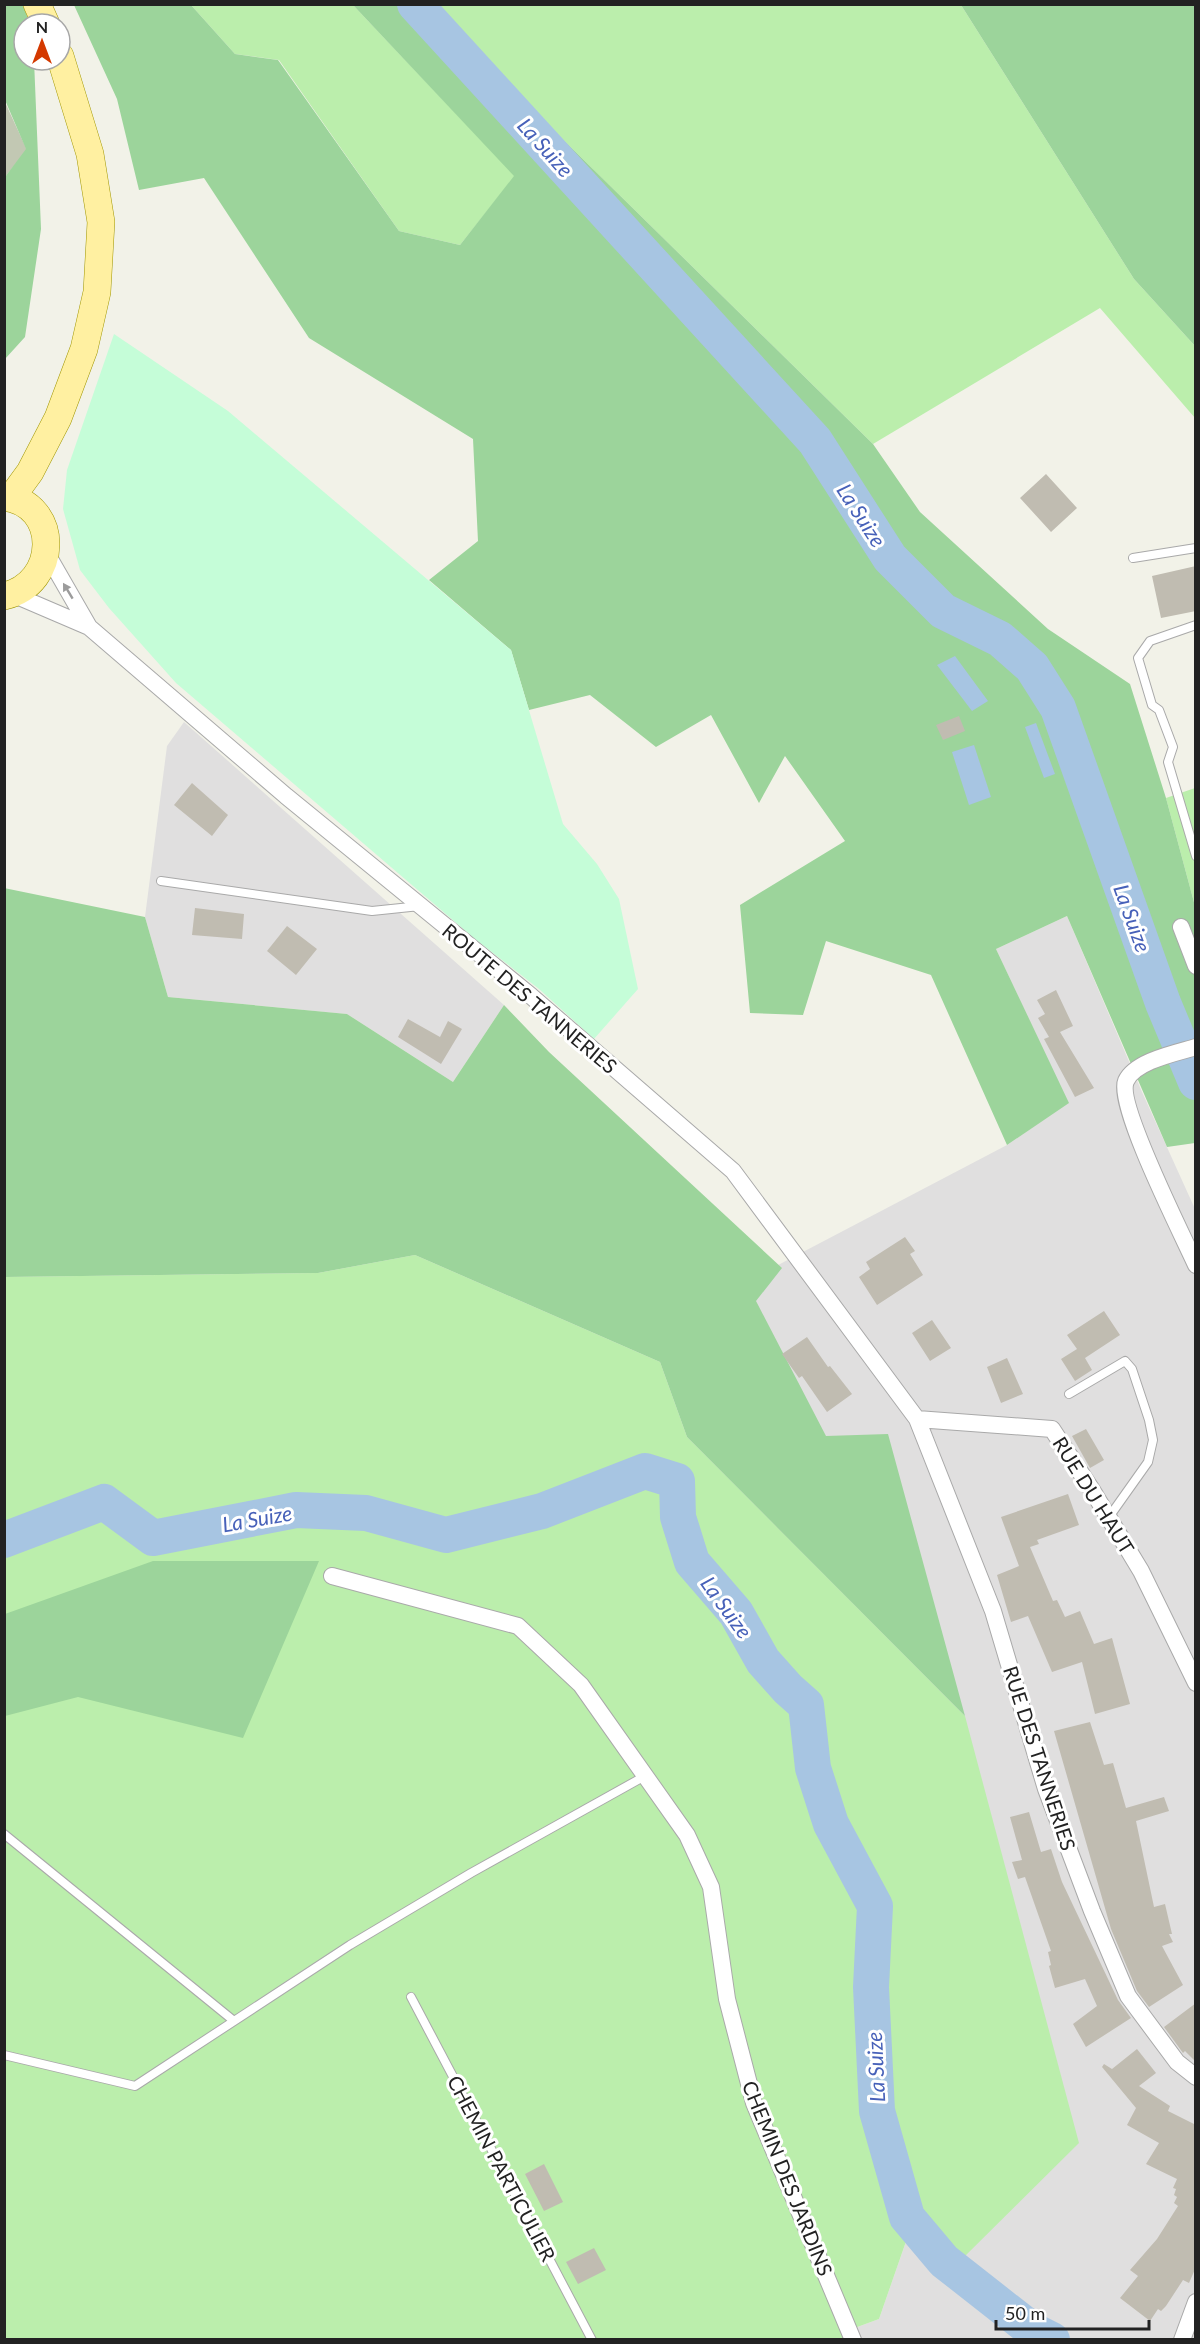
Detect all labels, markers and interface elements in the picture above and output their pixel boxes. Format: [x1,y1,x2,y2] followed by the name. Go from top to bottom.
[12,12,72,72] north arrow
[36,17,48,36] text: N
[513,112,579,182] water label: La Suize
[832,479,892,551] water label: La Suize
[63,582,73,599] one-way arrow
[1109,881,1157,955] water label: La Suize
[438,918,622,1078] street label: ROUTE DES TANNERIES
[1048,1432,1140,1558] street label: RUE DU HAUT
[220,1500,294,1536] water label: La Suize
[696,1571,758,1643] water label: La Suize
[999,1663,1081,1853] street label: RUE DES TANNERIES
[861,2031,889,2103] water label: La Suize
[443,2071,561,2265] street label: CHEMIN PARTICULIER
[738,2077,838,2279] street label: CHEMIN DES JARDINS
[996,2293,1149,2331] scale bar
[1005,2302,1045,2324] text: 50 m

